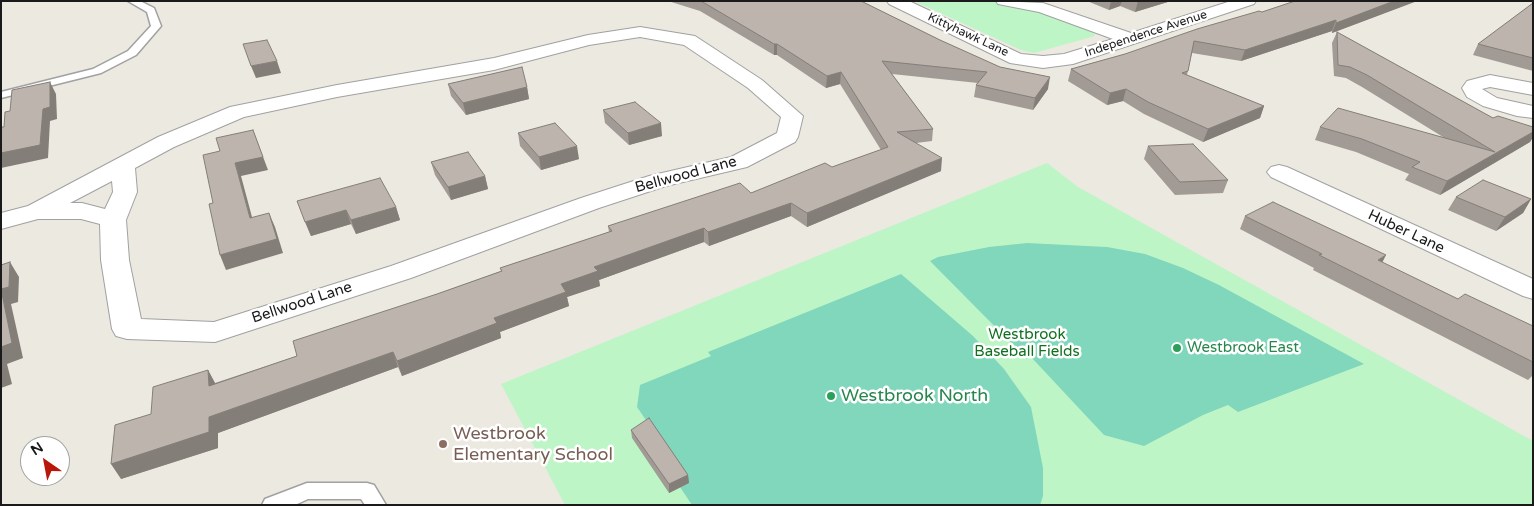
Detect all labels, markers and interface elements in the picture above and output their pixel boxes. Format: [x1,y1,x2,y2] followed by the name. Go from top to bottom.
[1083,7,1209,61] street label: Independence Avenue
[925,10,1011,60] street label: Kittyhawk Lane
[633,153,739,197] street label: Bellwood Lane
[1365,206,1447,258] street label: Huber Lane
[250,278,354,328] street label: Bellwood Lane
[974,326,1080,361] park label: Westbrook Baseball Fields
[1187,339,1299,357] place label: Westbrook East
[1171,342,1183,354] marker: Westbrook East
[841,385,988,407] place label: Westbrook North
[825,390,837,402] marker: Westbrook North
[453,423,613,466] place label: Westbrook Elementary School
[20,436,70,486] north arrow
[437,438,449,450] marker: Westbrook Elementary School
[28,439,46,459] text: N

